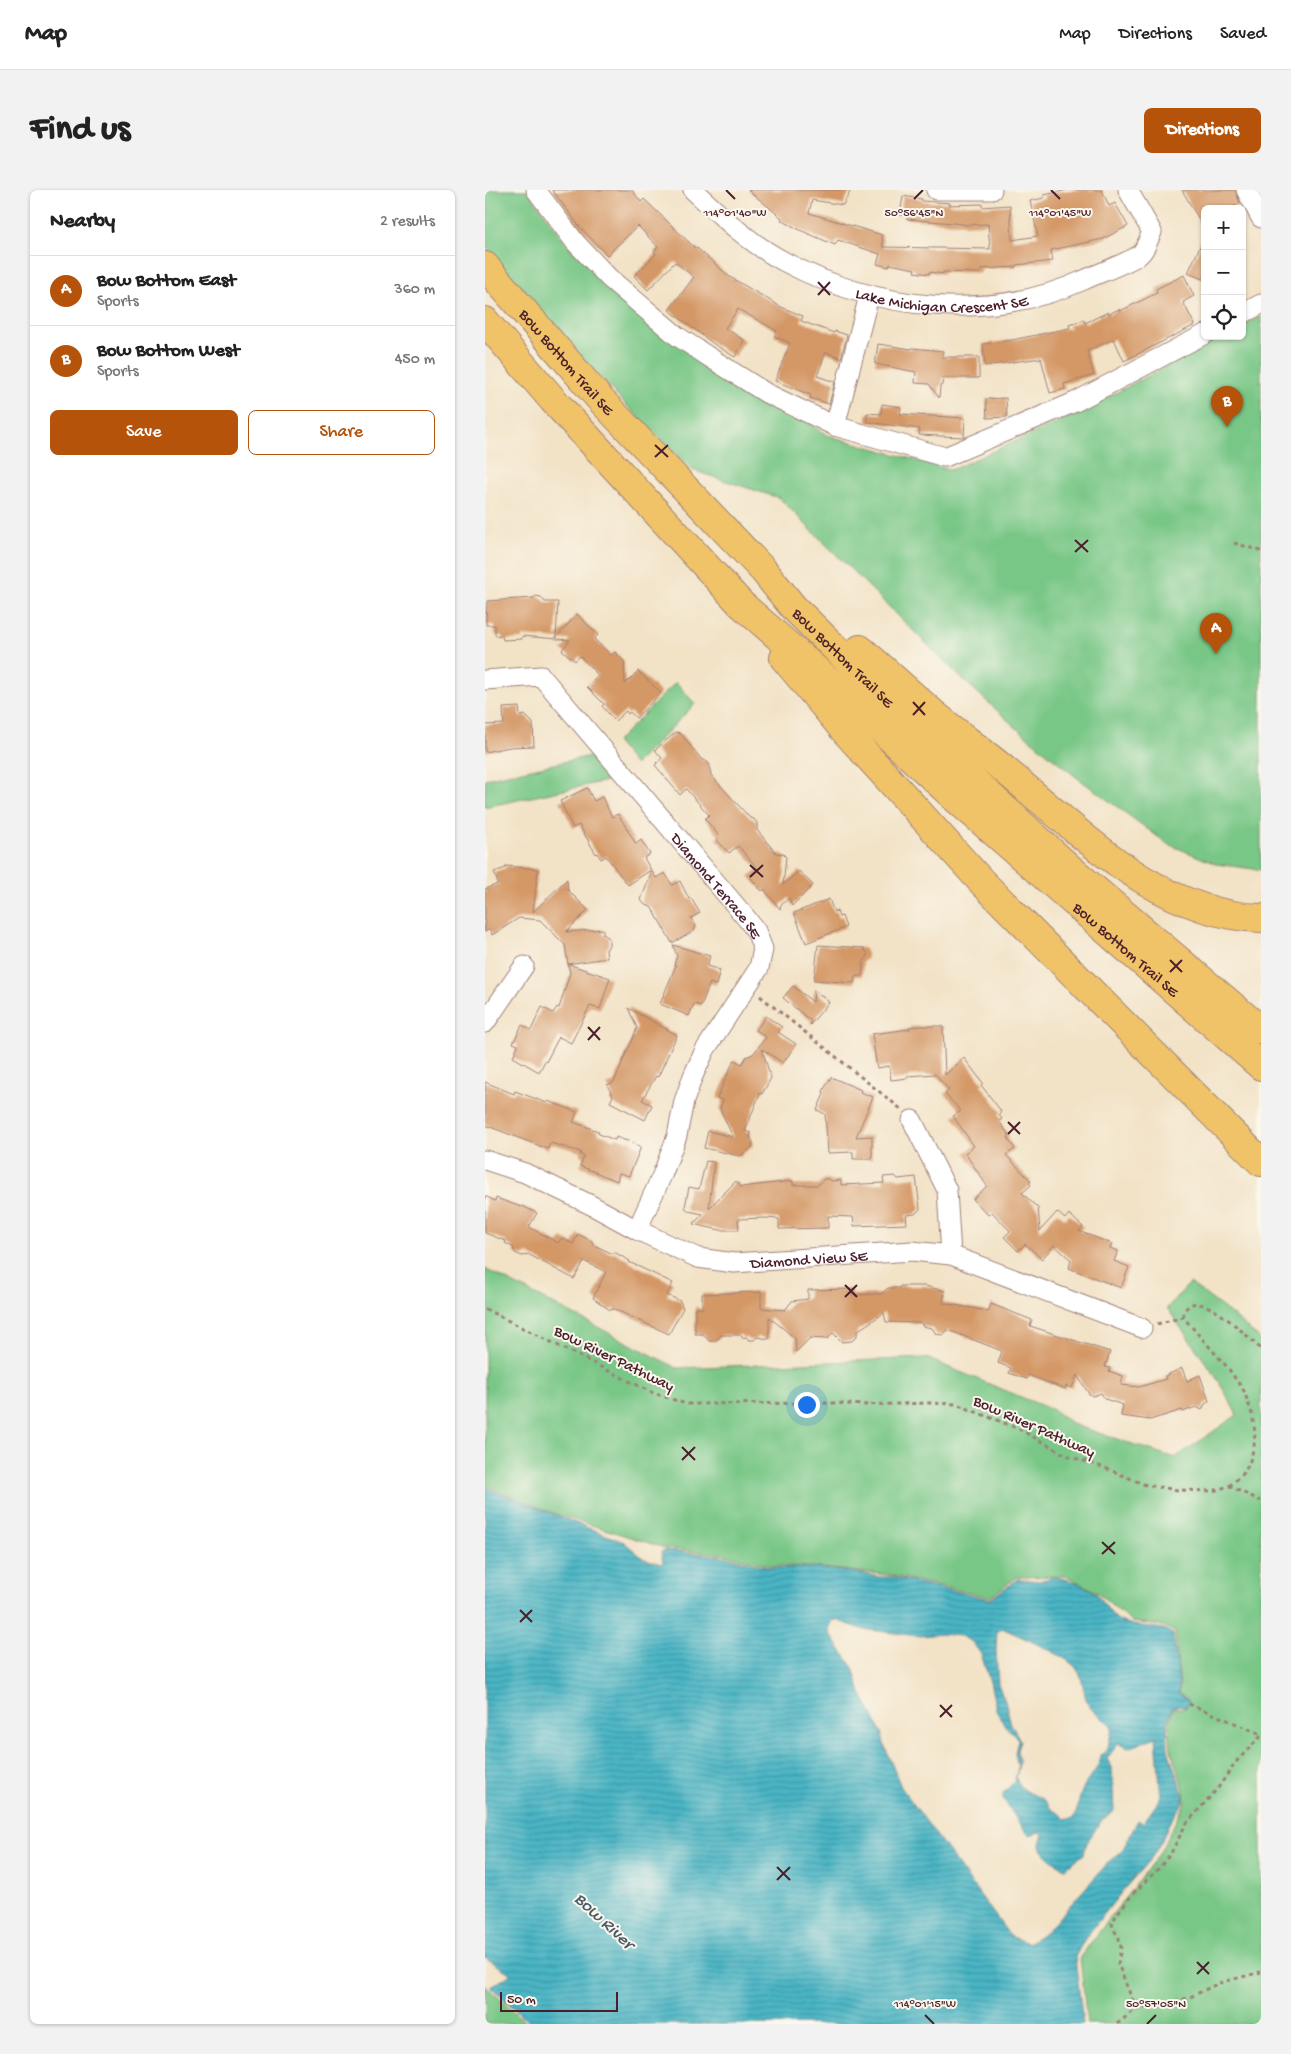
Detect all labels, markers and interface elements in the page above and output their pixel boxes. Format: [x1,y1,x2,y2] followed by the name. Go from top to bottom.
[25,20,67,49] text: Map
[1059,24,1091,45] text: Map
[1119,24,1192,45] text: Directions
[1220,24,1266,45] text: Saved
[1144,108,1261,153] button: Directions
[30,110,130,151] text: Find us
[1201,205,1246,340] map controls
[1201,205,1246,250] button: +
[702,207,767,221] text: 114°01'40"W
[885,207,944,221] text: 50°56'45"N
[1028,207,1091,221] text: 114°01'45"W
[50,210,115,235] text: Nearby
[380,213,435,232] text: 2 results
[1201,250,1246,295] button: −
[97,270,236,293] text: Bow Bottom East
[61,281,71,300] text: A
[394,281,435,300] text: 360 m
[853,285,1031,319] street label: Lake Michigan Crescent SE
[97,293,139,312] text: Sports
[1201,295,1246,340] button: locate
[513,306,617,421] street label: Bow Bottom Trail SE
[97,340,239,363] text: Bow Bottom West
[62,351,70,370] text: B
[395,351,435,370] text: 450 m
[97,363,139,382] text: Sports
[1211,386,1243,427] pin: B
[50,410,238,455] button: Save
[248,410,435,455] button: Share
[786,605,897,714] street label: Bow Bottom Trail SE
[1200,613,1232,654] pin: A
[665,830,764,943] street label: Diamond Terrace SE
[1067,899,1182,1003] street label: Bow Bottom Trail SE
[749,1248,869,1275] street label: Diamond View SE
[549,1322,677,1398] street label: Bow River Pathway
[794,1392,820,1418] your location
[969,1392,1098,1464] street label: Bow River Pathway
[569,1889,640,1957] water label: Bow River
[500,1989,617,2012] scale bar
[507,1992,536,2009] text: 50 m
[893,1998,956,2012] text: 114°01'15"W
[1126,1998,1186,2012] text: 50°57'05"N

